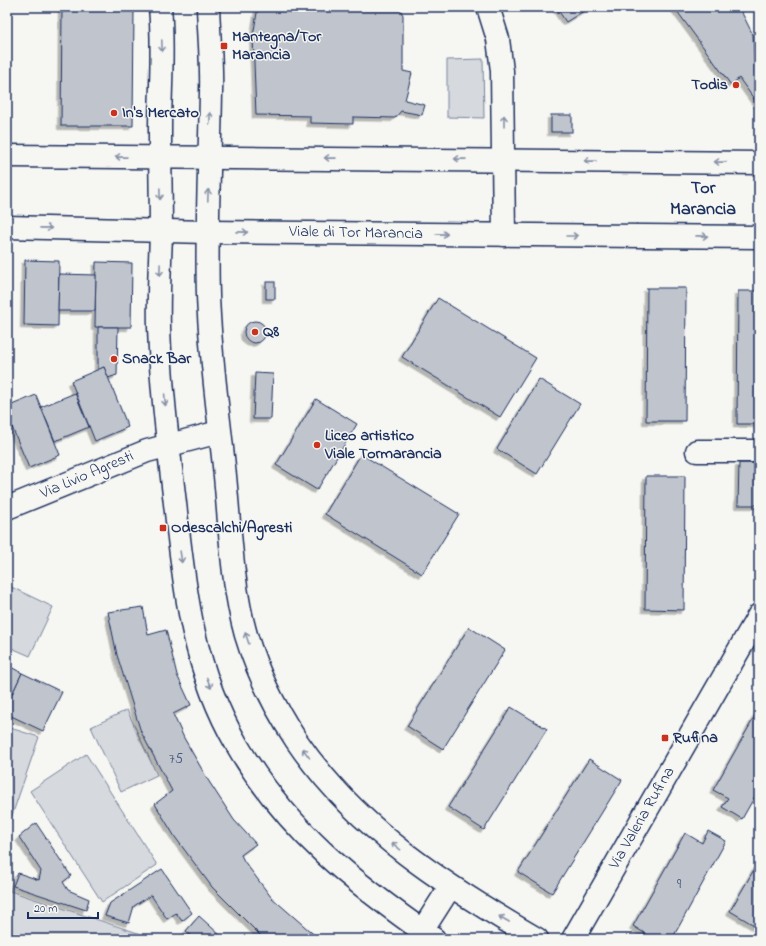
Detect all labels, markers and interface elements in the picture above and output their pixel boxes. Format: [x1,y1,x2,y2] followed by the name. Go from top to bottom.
[232,25,322,67] place label: Mantegna/Tor Marancia
[158,39,166,52] one-way arrow
[219,41,229,51] marker: Mantegna/Tor Marancia
[691,73,728,97] place label: Todis
[731,80,741,90] marker: Todis
[122,101,199,125] place label: In's Mercato
[109,108,119,118] marker: In's Mercato
[206,112,214,125] one-way arrow
[500,115,508,128] one-way arrow
[115,153,128,161] one-way arrow
[324,154,337,162] one-way arrow
[454,156,467,163] one-way arrow
[584,157,597,165] one-way arrow
[714,158,727,166] one-way arrow
[670,176,736,223] district label: Tor Marancia
[156,187,164,200] one-way arrow
[205,189,212,202] one-way arrow
[288,220,423,246] street label: Viale di Tor Marancia
[39,224,52,232] one-way arrow
[235,228,248,236] one-way arrow
[435,230,448,238] one-way arrow
[565,232,578,240] one-way arrow
[695,233,708,240] one-way arrow
[156,263,164,276] one-way arrow
[263,320,279,344] place label: Q8
[250,327,260,337] marker: Q8
[122,347,192,371] place label: Snack Bar
[109,354,119,364] marker: Snack Bar
[161,393,168,406] one-way arrow
[324,424,442,466] place label: Liceo artistico Viale Tormarancia
[312,440,322,450] marker: Liceo artistico Viale Tormarancia
[36,444,138,506] street label: Via Livio Agresti
[171,516,292,541] place label: Odescalchi/Agresti
[158,523,168,533] marker: Odescalchi/Agresti
[177,550,185,563] one-way arrow
[243,632,250,645] one-way arrow
[206,677,214,689] one-way arrow
[672,726,718,750] place label: Rufina
[660,733,670,743] marker: Rufina
[302,748,310,759] one-way arrow
[169,749,183,770] house number: 75
[602,762,681,875] street label: Via Valeria Rufina
[391,842,401,851] one-way arrow
[677,874,682,895] house number: 9
[28,894,98,920] scale bar
[34,900,57,918] text: 20 m
[498,915,510,923] one-way arrow

